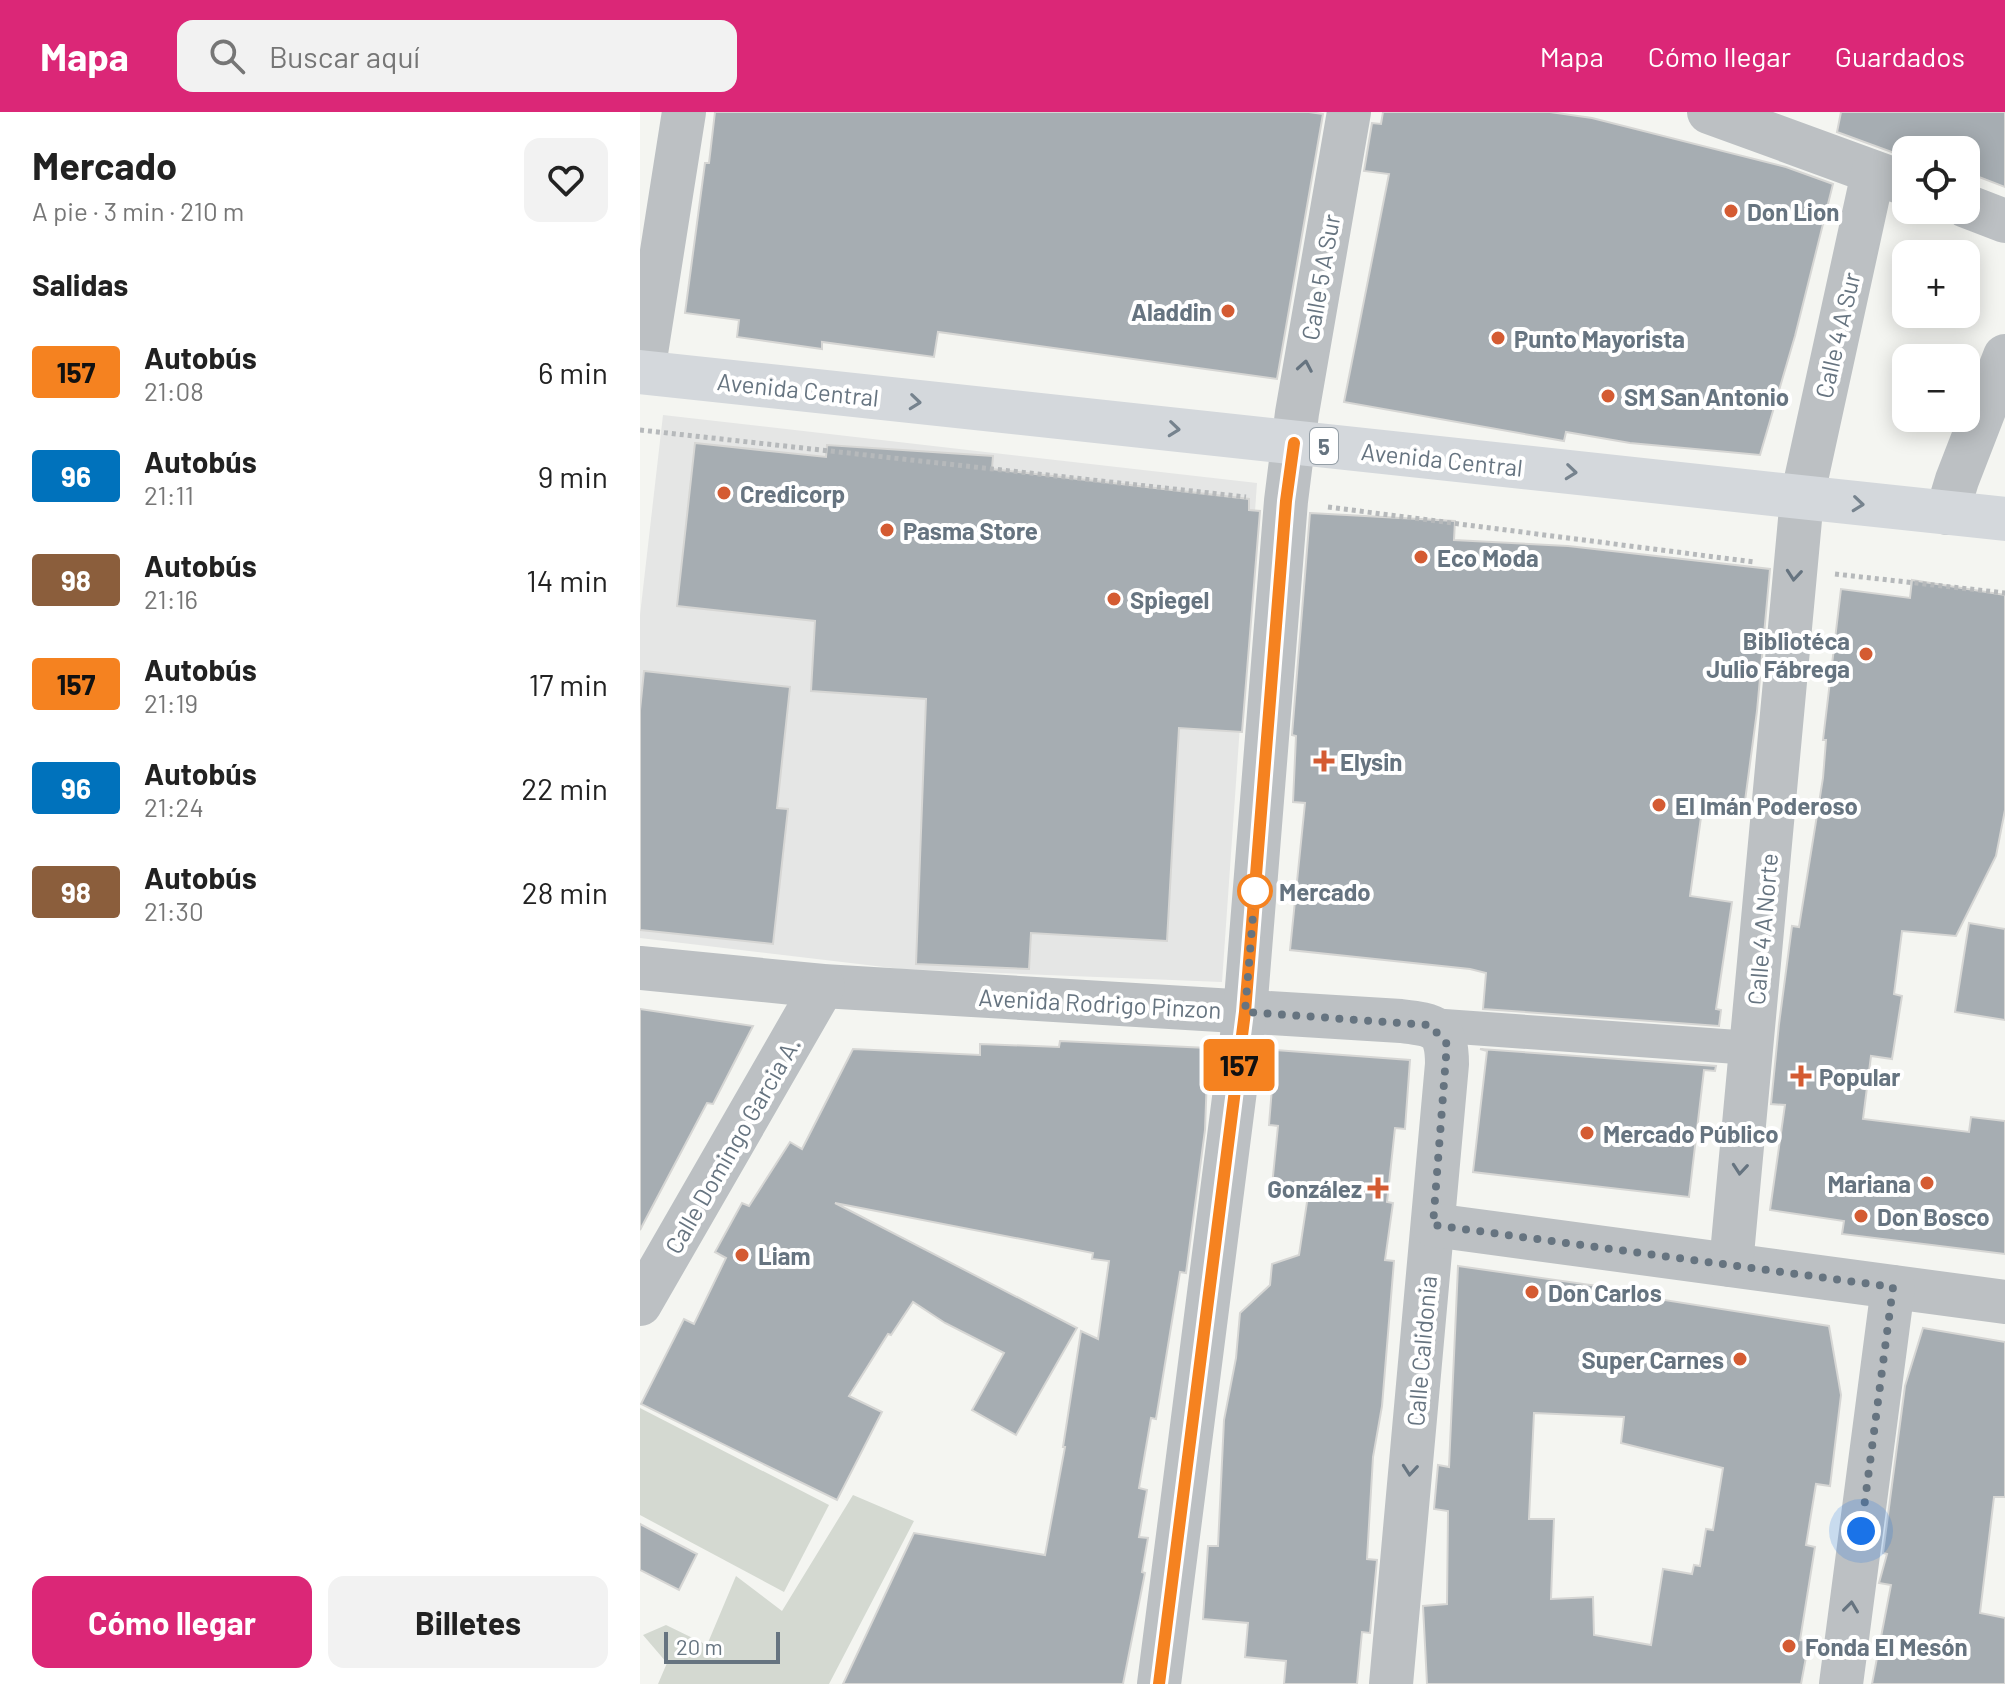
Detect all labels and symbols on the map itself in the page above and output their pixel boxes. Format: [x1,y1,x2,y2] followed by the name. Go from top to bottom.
[1747,197,1839,226] place label: Don Lion
[1722,202,1740,220] marker: Don Lion
[1295,211,1345,342] street label: Calle 5 A Sur
[1808,269,1866,401] street label: Calle 4 A Sur
[1131,297,1212,326] place label: Aladdin
[1219,302,1237,320] marker: Aladdin
[1514,324,1685,353] place label: Punto Mayorista
[1489,329,1507,347] marker: Punto Mayorista
[1296,359,1313,373] one-way arrow
[716,366,880,412] street label: Avenida Central
[1624,382,1789,411] place label: SM San Antonio
[1599,387,1617,405] marker: SM San Antonio
[909,393,922,410] one-way arrow
[1168,421,1181,438] one-way arrow
[1310,428,1338,464] road number: 5
[1360,436,1524,482] street label: Avenida Central
[1565,464,1578,481] one-way arrow
[740,479,845,508] place label: Credicorp
[715,484,733,502] marker: Credicorp
[1852,495,1865,512] one-way arrow
[903,516,1038,545] place label: Pasma Store
[878,521,896,539] marker: Pasma Store
[1437,543,1539,572] place label: Eco Moda
[1412,548,1430,566] marker: Eco Moda
[1786,569,1803,582] one-way arrow
[1130,585,1209,614] place label: Spiegel
[1105,590,1123,608] marker: Spiegel
[1706,626,1850,683] place label: Bibliotéca Julio Fábrega
[1857,645,1875,663] marker: Bibliotéca Julio Fábrega
[1340,747,1402,776] place label: Elysin
[1315,752,1333,770] marker: Elysin
[1675,791,1858,820] place label: El Imán Poderoso
[1650,796,1668,814] marker: El Imán Poderoso
[1741,852,1783,1006] street label: Calle 4 A Norte
[1238,874,1272,908] marker: Mercado
[1279,877,1371,906] place label: Mercado
[978,982,1222,1024] street label: Avenida Rodrigo Pinzon
[658,1032,806,1258] street label: Calle Domingo Garcia A.
[1193,1039,1285,1091] line badge: 157
[1819,1062,1900,1091] place label: Popular
[1790,1065,1812,1087] marker: Popular
[1603,1119,1779,1148] place label: Mercado Público
[1578,1124,1596,1142] marker: Mercado Público
[1731,1163,1748,1176] one-way arrow
[1827,1169,1911,1198] place label: Mariana
[1267,1174,1362,1203] place label: González
[1918,1174,1936,1192] marker: Mariana
[1369,1179,1387,1197] marker: González
[1877,1202,1990,1231] place label: Don Bosco
[1852,1207,1870,1225] marker: Don Bosco
[758,1241,811,1270] place label: Liam
[733,1246,751,1264] marker: Liam
[1400,1274,1442,1428] street label: Calle Calidonia
[1548,1278,1662,1307] place label: Don Carlos
[1523,1283,1541,1301] marker: Don Carlos
[1582,1345,1724,1374] place label: Super Carnes
[1731,1350,1749,1368] marker: Super Carnes
[1402,1464,1419,1477] one-way arrow
[1841,1511,1881,1551] your location
[1842,1600,1859,1614] one-way arrow
[664,1628,780,1664] scale bar
[1805,1632,1968,1661] place label: Fonda El Mesón
[1780,1637,1798,1655] marker: Fonda El Mesón

